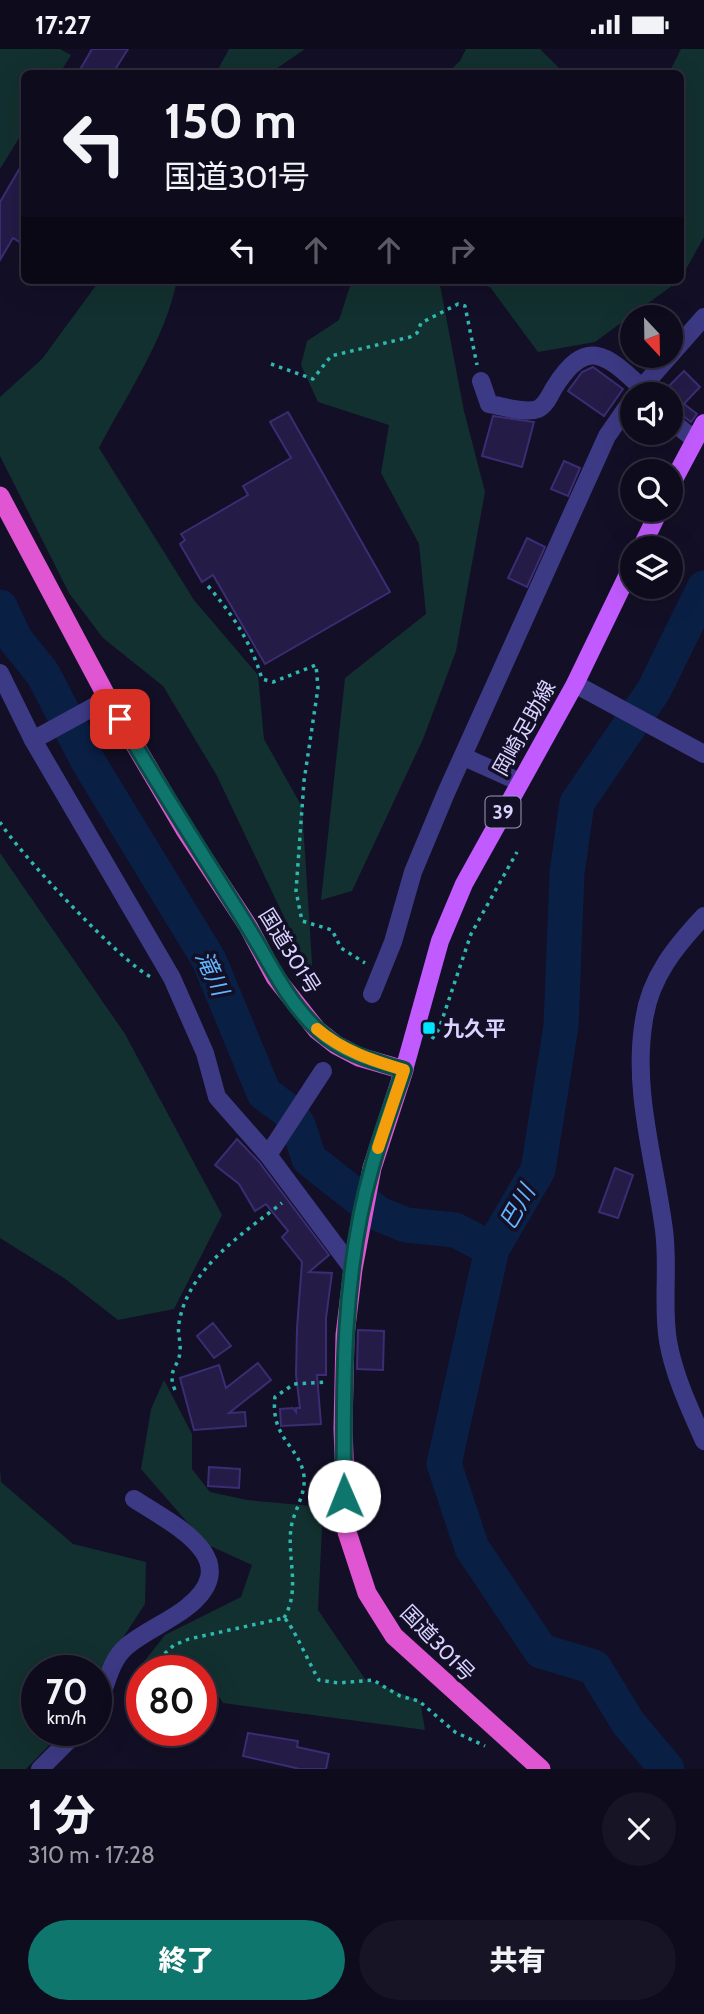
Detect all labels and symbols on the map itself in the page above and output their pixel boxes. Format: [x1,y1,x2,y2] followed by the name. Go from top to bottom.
[620,305,682,367] north arrow
[488,676,560,780] street label: 岡崎足助線
[90,689,150,749] pin
[486,797,520,827] road number: 39
[254,904,326,998] street label: 国道301号
[190,946,236,1002] water label: 滝川
[443,1016,506,1041] place label: 九久平
[421,1020,437,1036] marker: 九久平
[493,1177,542,1234] water label: 巴川
[307,1459,381,1533] position arrow
[396,1600,480,1686] street label: 国道301号
[126,1655,217,1746] speed limit sign: 80

